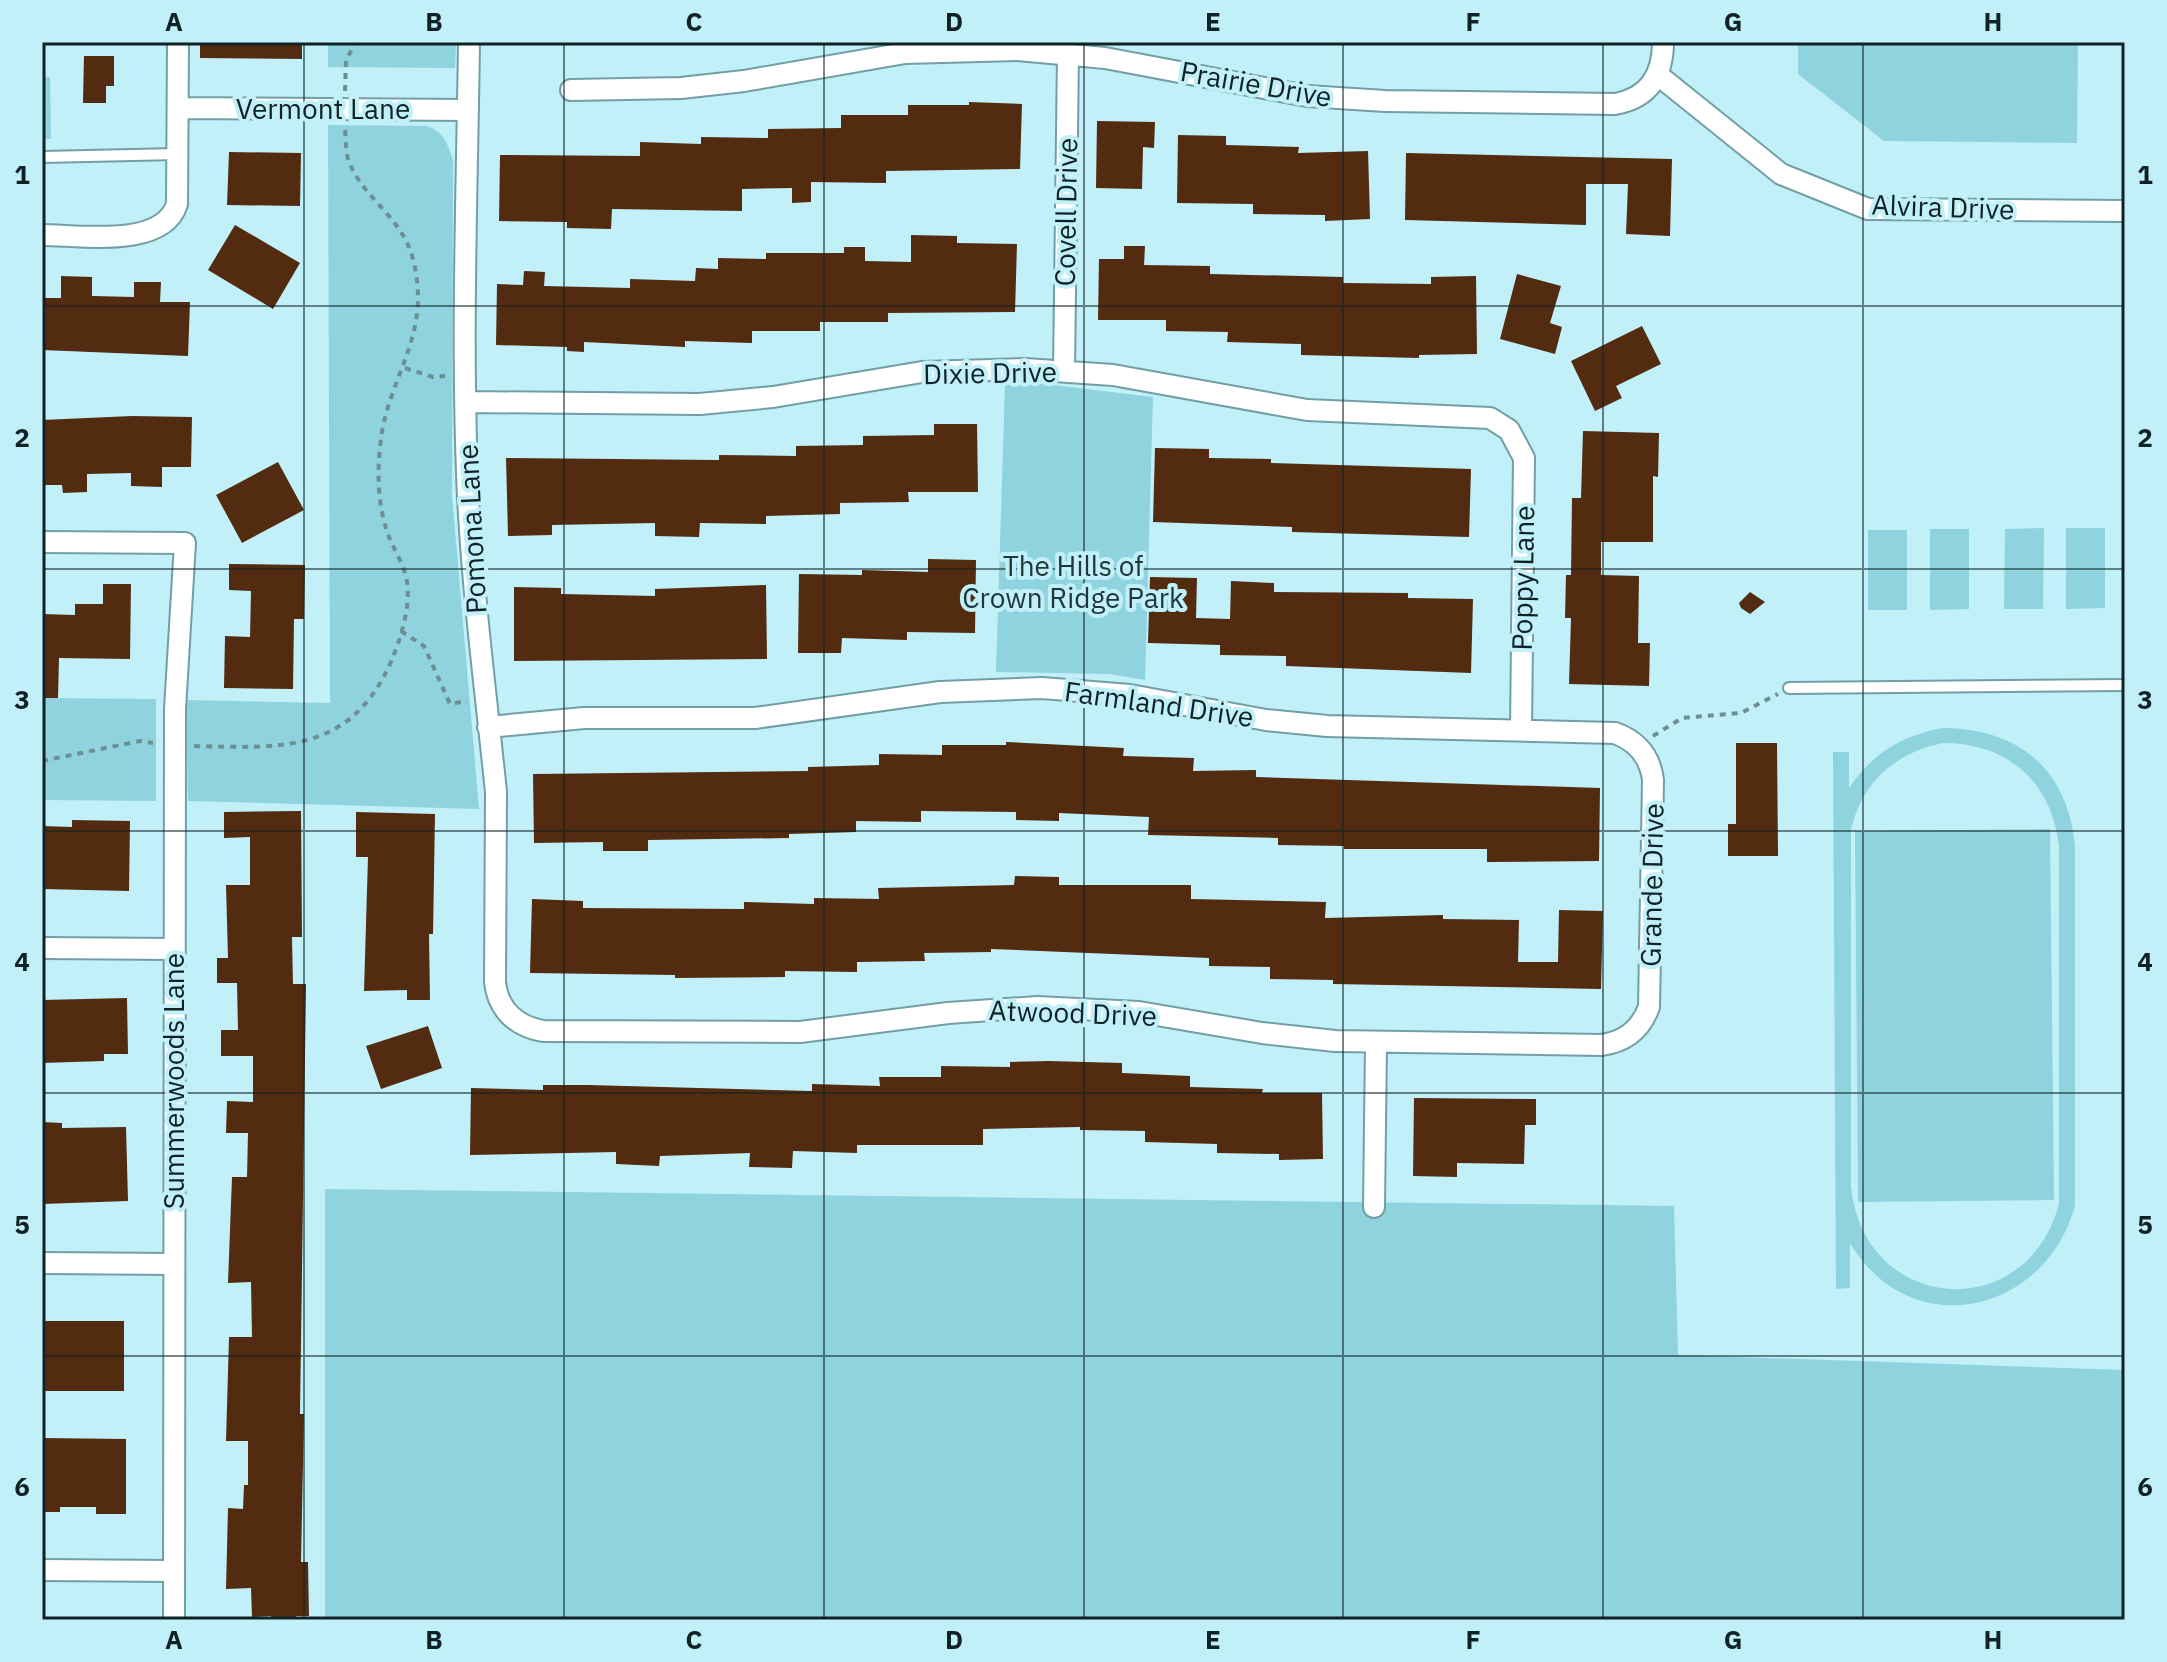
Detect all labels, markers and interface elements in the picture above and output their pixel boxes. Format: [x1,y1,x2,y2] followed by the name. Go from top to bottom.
[165,4,183,38] text: A
[425,4,443,38] text: B
[686,4,703,38] text: C
[945,4,963,38] text: D
[1205,4,1221,38] text: E
[1465,4,1481,38] text: F
[1724,4,1742,38] text: G
[1984,4,2002,38] text: H
[1178,52,1335,115] street label: Prairie Drive
[236,90,410,127] street label: Vermont Lane
[1046,137,1085,287] street label: Covell Drive
[14,157,30,191] text: 1
[2137,157,2153,191] text: 1
[1871,186,2015,227] street label: Alvira Drive
[923,353,1057,392] street label: Dixie Drive
[14,420,30,454] text: 2
[2137,420,2153,454] text: 2
[449,443,494,615] street label: Pomona Lane
[1503,505,1542,651] street label: Poppy Lane
[962,547,1184,616] park label: The Hills of Crown Ridge Park
[1062,672,1256,735] street label: Farmland Drive
[14,682,30,716] text: 3
[2137,682,2153,716] text: 3
[1632,803,1671,967] street label: Grande Drive
[14,944,30,978] text: 4
[2137,944,2153,978] text: 4
[155,953,192,1209] street label: Summerwoods Lane
[988,991,1158,1034] street label: Atwood Drive
[14,1207,30,1241] text: 5
[2137,1207,2153,1241] text: 5
[14,1469,30,1503] text: 6
[2137,1469,2153,1503] text: 6
[165,1622,183,1656] text: A
[425,1622,443,1656] text: B
[686,1622,703,1656] text: C
[945,1622,963,1656] text: D
[1205,1622,1221,1656] text: E
[1465,1622,1481,1656] text: F
[1724,1622,1742,1656] text: G
[1984,1622,2002,1656] text: H

